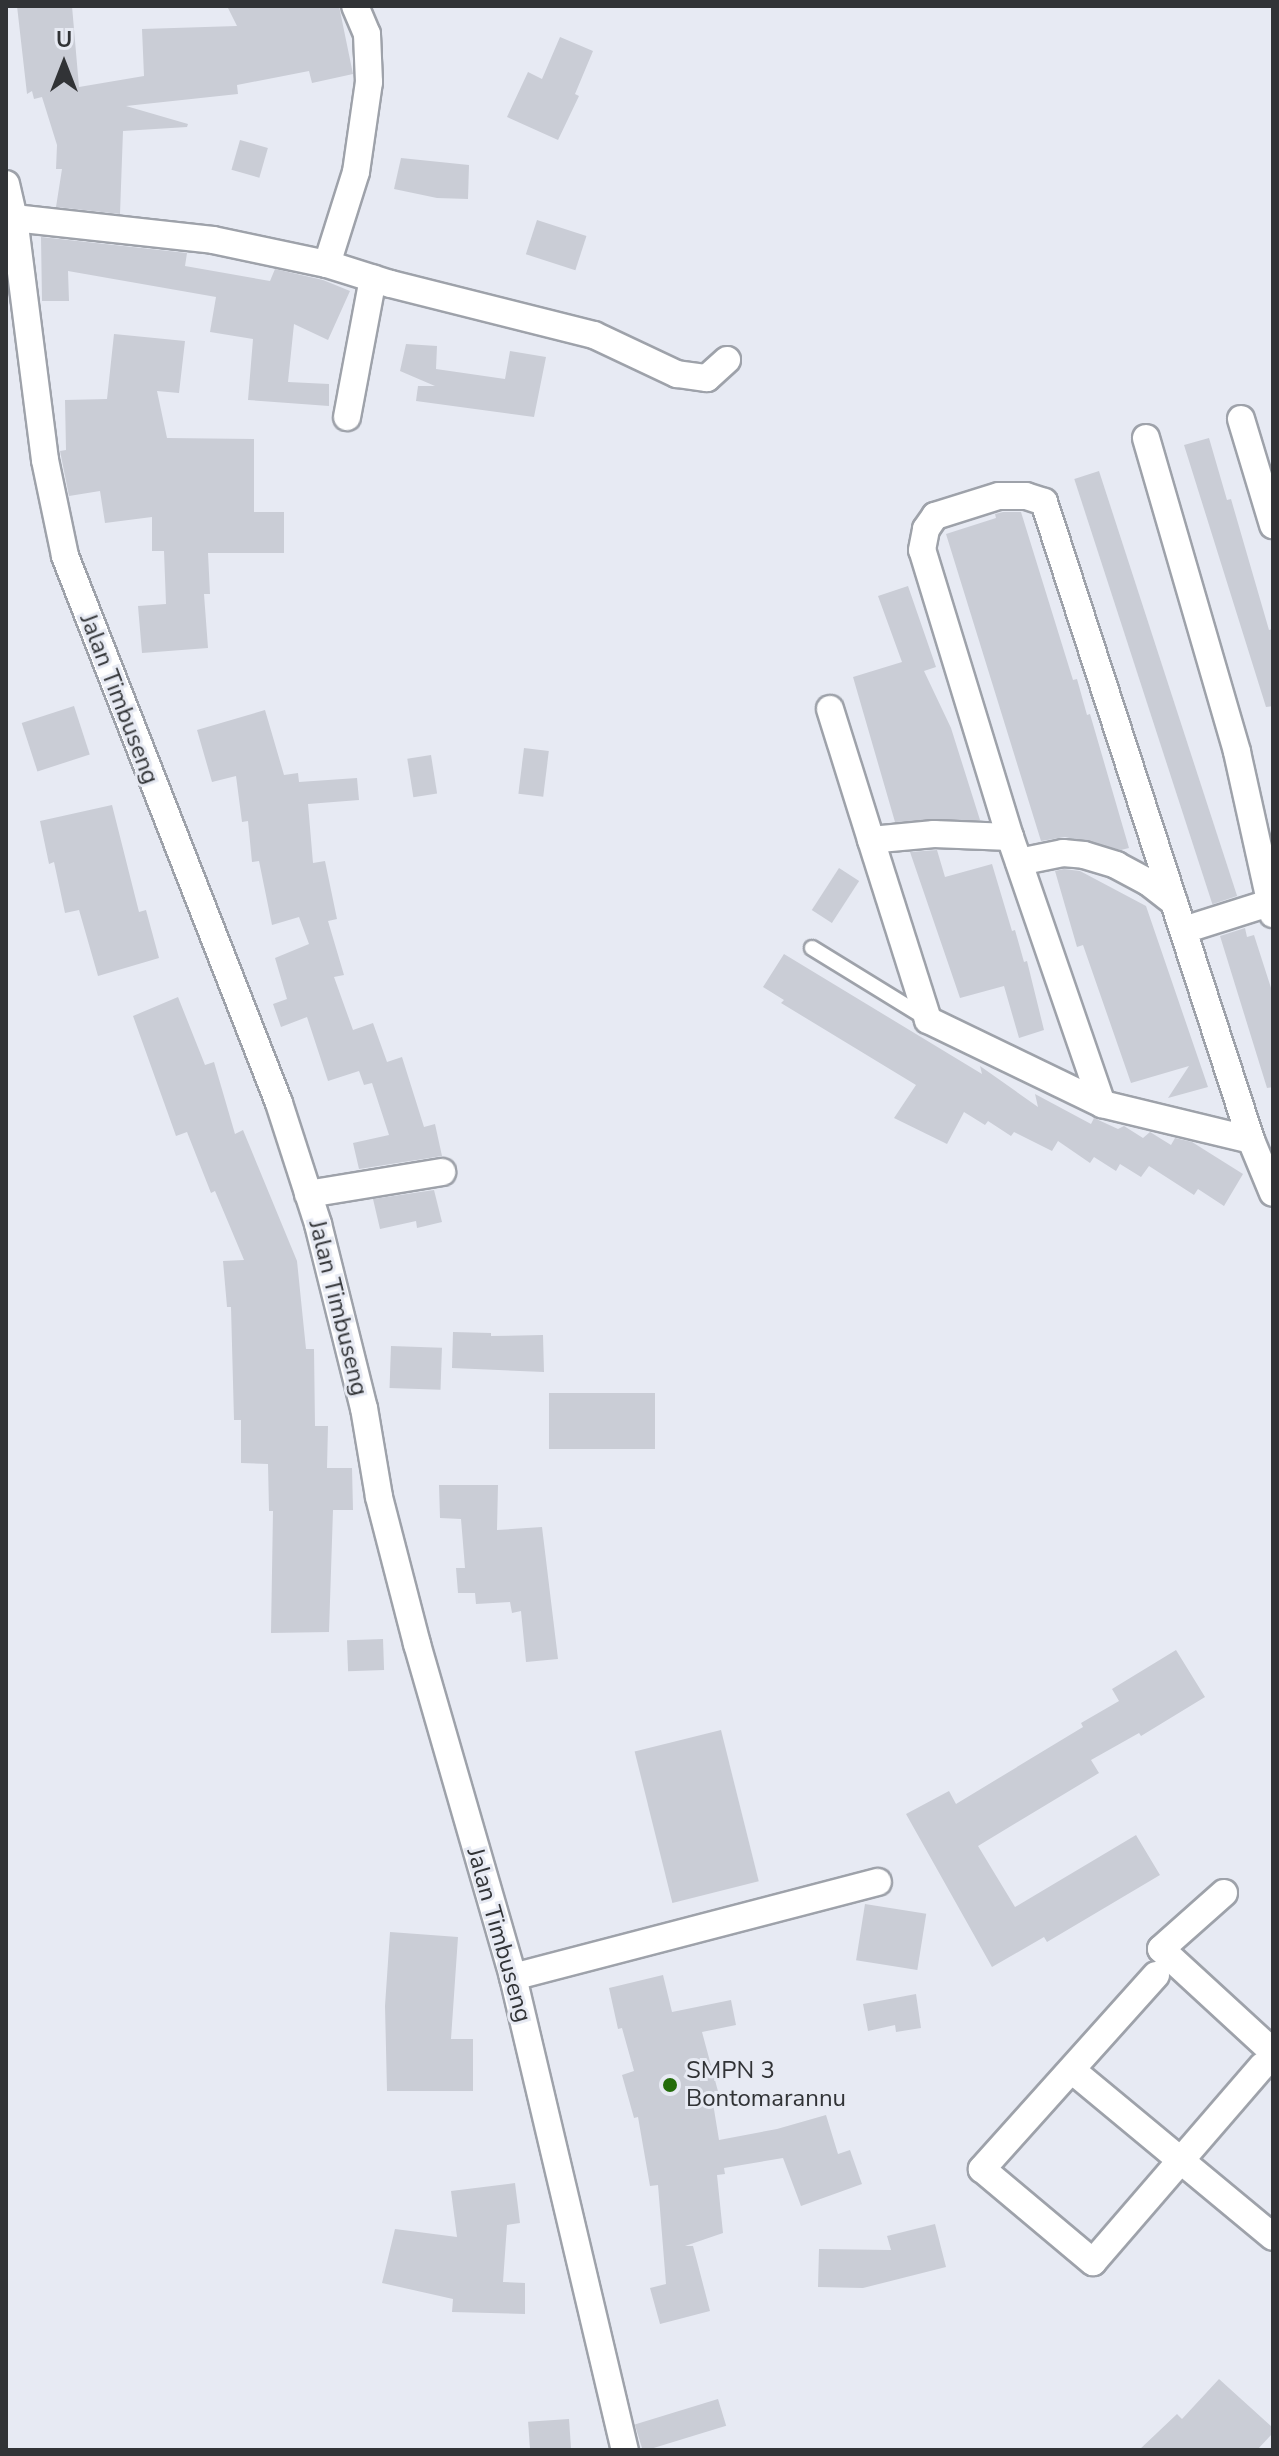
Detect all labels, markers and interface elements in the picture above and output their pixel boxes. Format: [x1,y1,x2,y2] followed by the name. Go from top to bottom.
[24,24,104,104] north arrow
[56,25,72,55] text: U
[73,610,165,788] street label: Jalan Timbuseng
[302,1217,374,1399] street label: Jalan Timbuseng
[460,1844,538,2026] street label: Jalan Timbuseng
[686,2057,846,2113] place label: SMPN 3 Bontomarannu
[661,2076,679,2094] marker: SMPN 3 Bontomarannu

